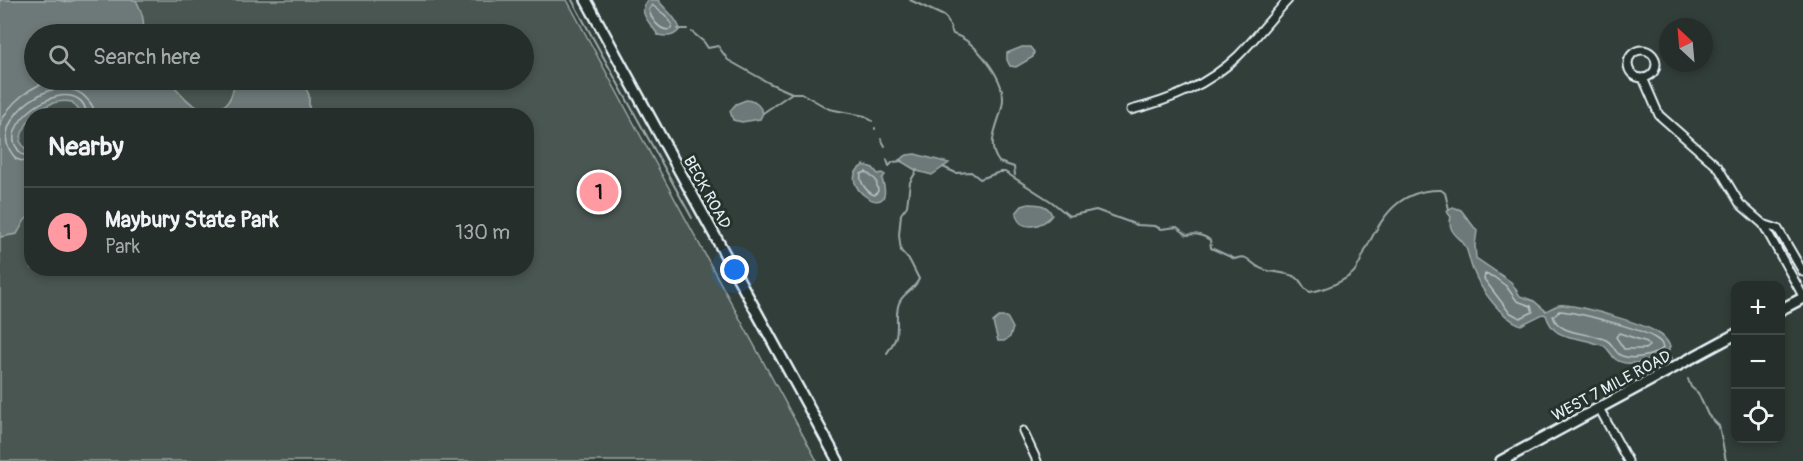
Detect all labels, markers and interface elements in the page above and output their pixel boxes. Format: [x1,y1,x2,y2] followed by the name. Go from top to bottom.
[1659,18,1713,72] north arrow
[24,24,534,90] search box
[45,41,78,74] icon: search
[93,43,200,71] text: Search here
[48,131,124,163] text: Nearby
[679,153,735,232] street label: BECK ROAD
[580,170,618,214] pin: 1
[105,206,279,234] text: Maybury State Park
[64,220,71,245] text: 1
[455,220,510,245] text: 130 m
[105,234,140,259] text: Park
[720,255,749,284] your location
[1731,281,1785,443] map controls
[1731,281,1785,335] button: +
[1731,335,1785,389] button: −
[1548,346,1675,426] street label: WEST 7 MILE ROAD
[1731,389,1785,443] button: locate

